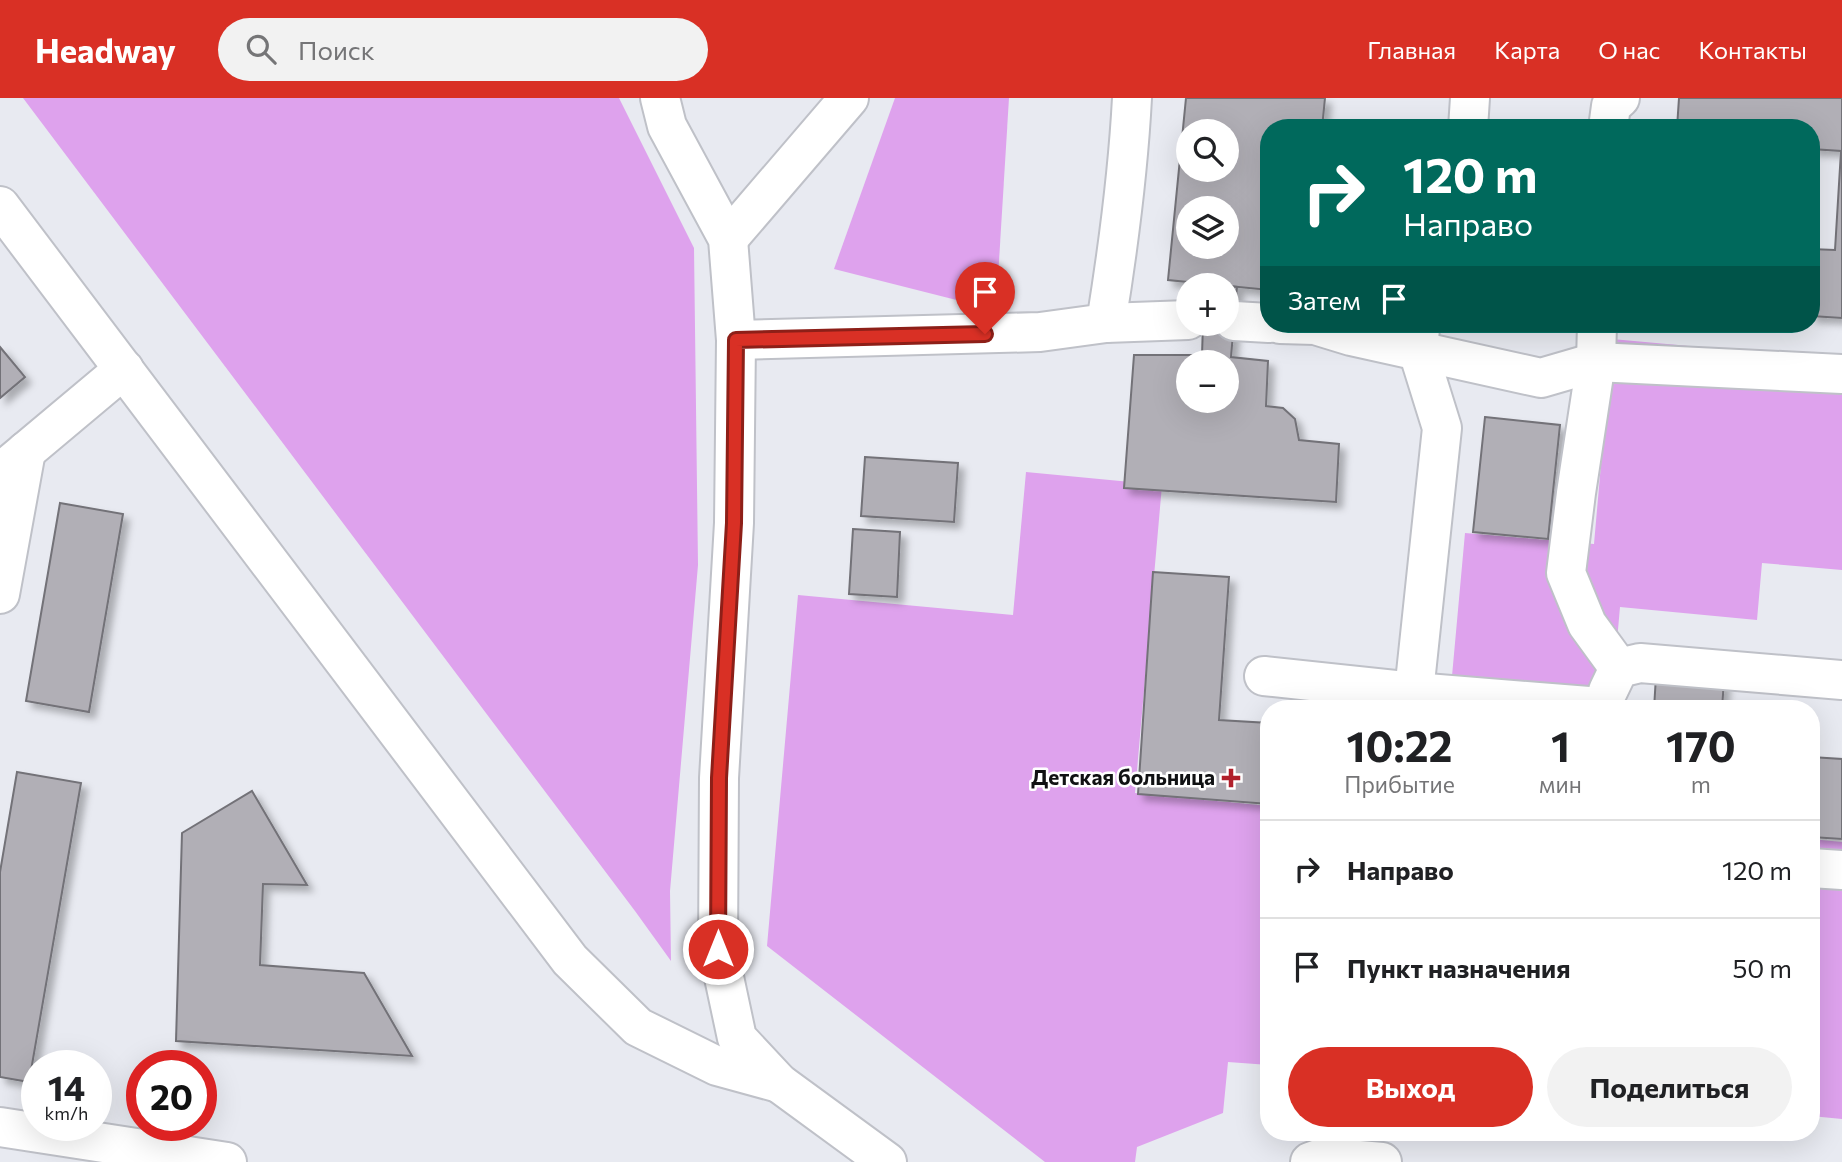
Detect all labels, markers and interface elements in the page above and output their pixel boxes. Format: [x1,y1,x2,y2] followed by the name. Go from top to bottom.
[218,18,708,81] search box
[35,29,176,70] text: Headway
[242,30,280,68] icon: search
[298,34,375,65] text: Поиск
[1367,35,1456,64] text: Главная
[1494,35,1560,64] text: Карта
[1598,35,1660,64] text: О нас
[1698,35,1807,64] text: Контакты
[1176,119,1239,413] map controls
[1176,119,1239,182] button: search
[1403,143,1537,203] text: 120 m
[1288,147,1379,238] icon: right
[1176,196,1239,259] button: layers
[1403,203,1533,243] text: Направо
[955,262,1015,334] pin
[966,273,1004,311] icon: arrive
[1176,273,1239,336] button: +
[1375,280,1413,318] icon: arrive
[1288,284,1361,315] text: Затем
[1176,350,1239,413] button: −
[1347,719,1452,771] text: 10:22
[1551,719,1570,771] text: 1
[1666,719,1736,771] text: 170
[1031,764,1215,789] place label: Детская больница
[1221,768,1241,788] marker: Детская больница
[1344,770,1455,798] text: Прибытие
[1539,770,1582,798] text: мин
[1691,770,1711,798] text: m
[1288,850,1326,888] icon: right
[1347,854,1454,885] text: Направо
[1722,854,1792,885] text: 120 m
[681,912,755,986] position arrow
[1288,948,1326,986] icon: arrive
[1347,952,1571,983] text: Пункт назначения
[1732,952,1792,983] text: 50 m
[1288,1047,1533,1127] button: Выход
[1547,1047,1792,1127] button: Поделиться
[126,1050,217,1141] speed limit sign: 20
[48,1065,85,1108] text: 14
[45,1102,88,1124] text: km/h

